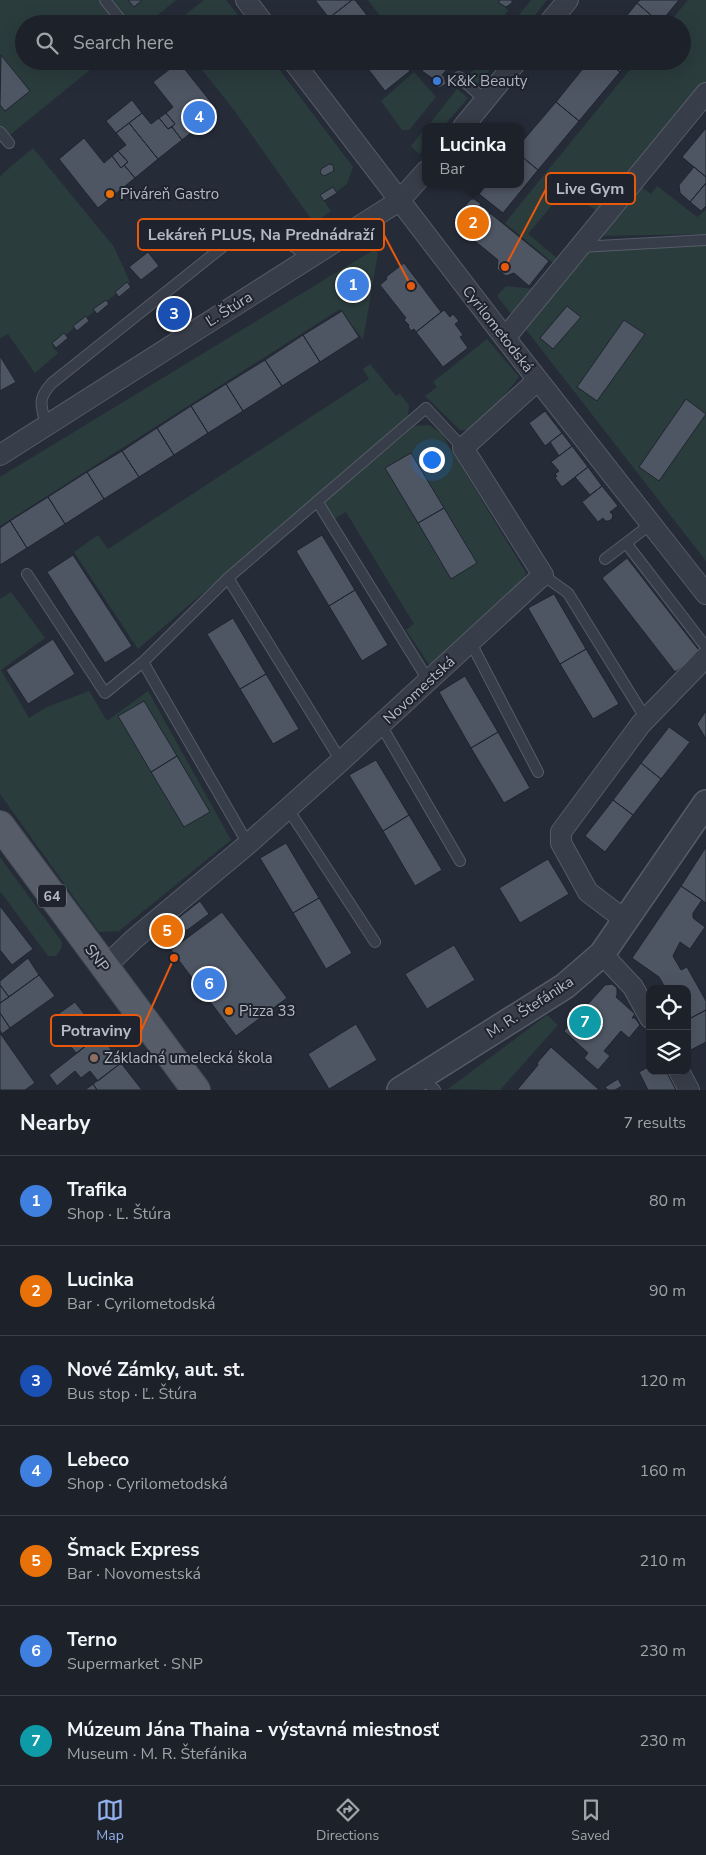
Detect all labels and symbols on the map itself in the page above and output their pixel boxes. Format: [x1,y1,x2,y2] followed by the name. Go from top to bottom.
[447,71,528,91] place label: K&K Beauty
[431,75,443,87] marker: K&K Beauty
[183,98,215,136] pin: 4
[546,173,635,204] callout: Live Gym
[556,178,624,200] text: Live Gym
[120,184,219,204] place label: Piváreň Gastro
[104,188,116,200] marker: Piváreň Gastro
[457,204,489,242] pin: 2
[138,219,384,250] callout: Lekáreň PLUS, Na Prednádraží
[148,224,375,246] text: Lekáreň PLUS, Na Prednádraží
[337,266,369,304] pin: 1
[458,282,538,376] street label: Cyrilometodská
[201,286,256,331] street label: Ľ. Štúra
[158,295,190,333] pin: 3
[419,447,445,473] your location
[379,652,459,728] street label: Novomestská
[38,884,66,908] road number: 64
[151,912,183,950] pin: 5
[80,940,114,976] street label: SNP
[193,965,225,1003] pin: 6
[482,971,577,1043] street label: M. R. Štefánika
[239,1001,296,1021] place label: Pizza 33
[569,1003,601,1041] pin: 7
[223,1005,235,1017] marker: Pizza 33
[51,1015,141,1046] callout: Potraviny
[61,1020,132,1042] text: Potraviny
[104,1048,273,1068] place label: Základná umelecká škola
[88,1052,100,1064] marker: Základná umelecká škola

